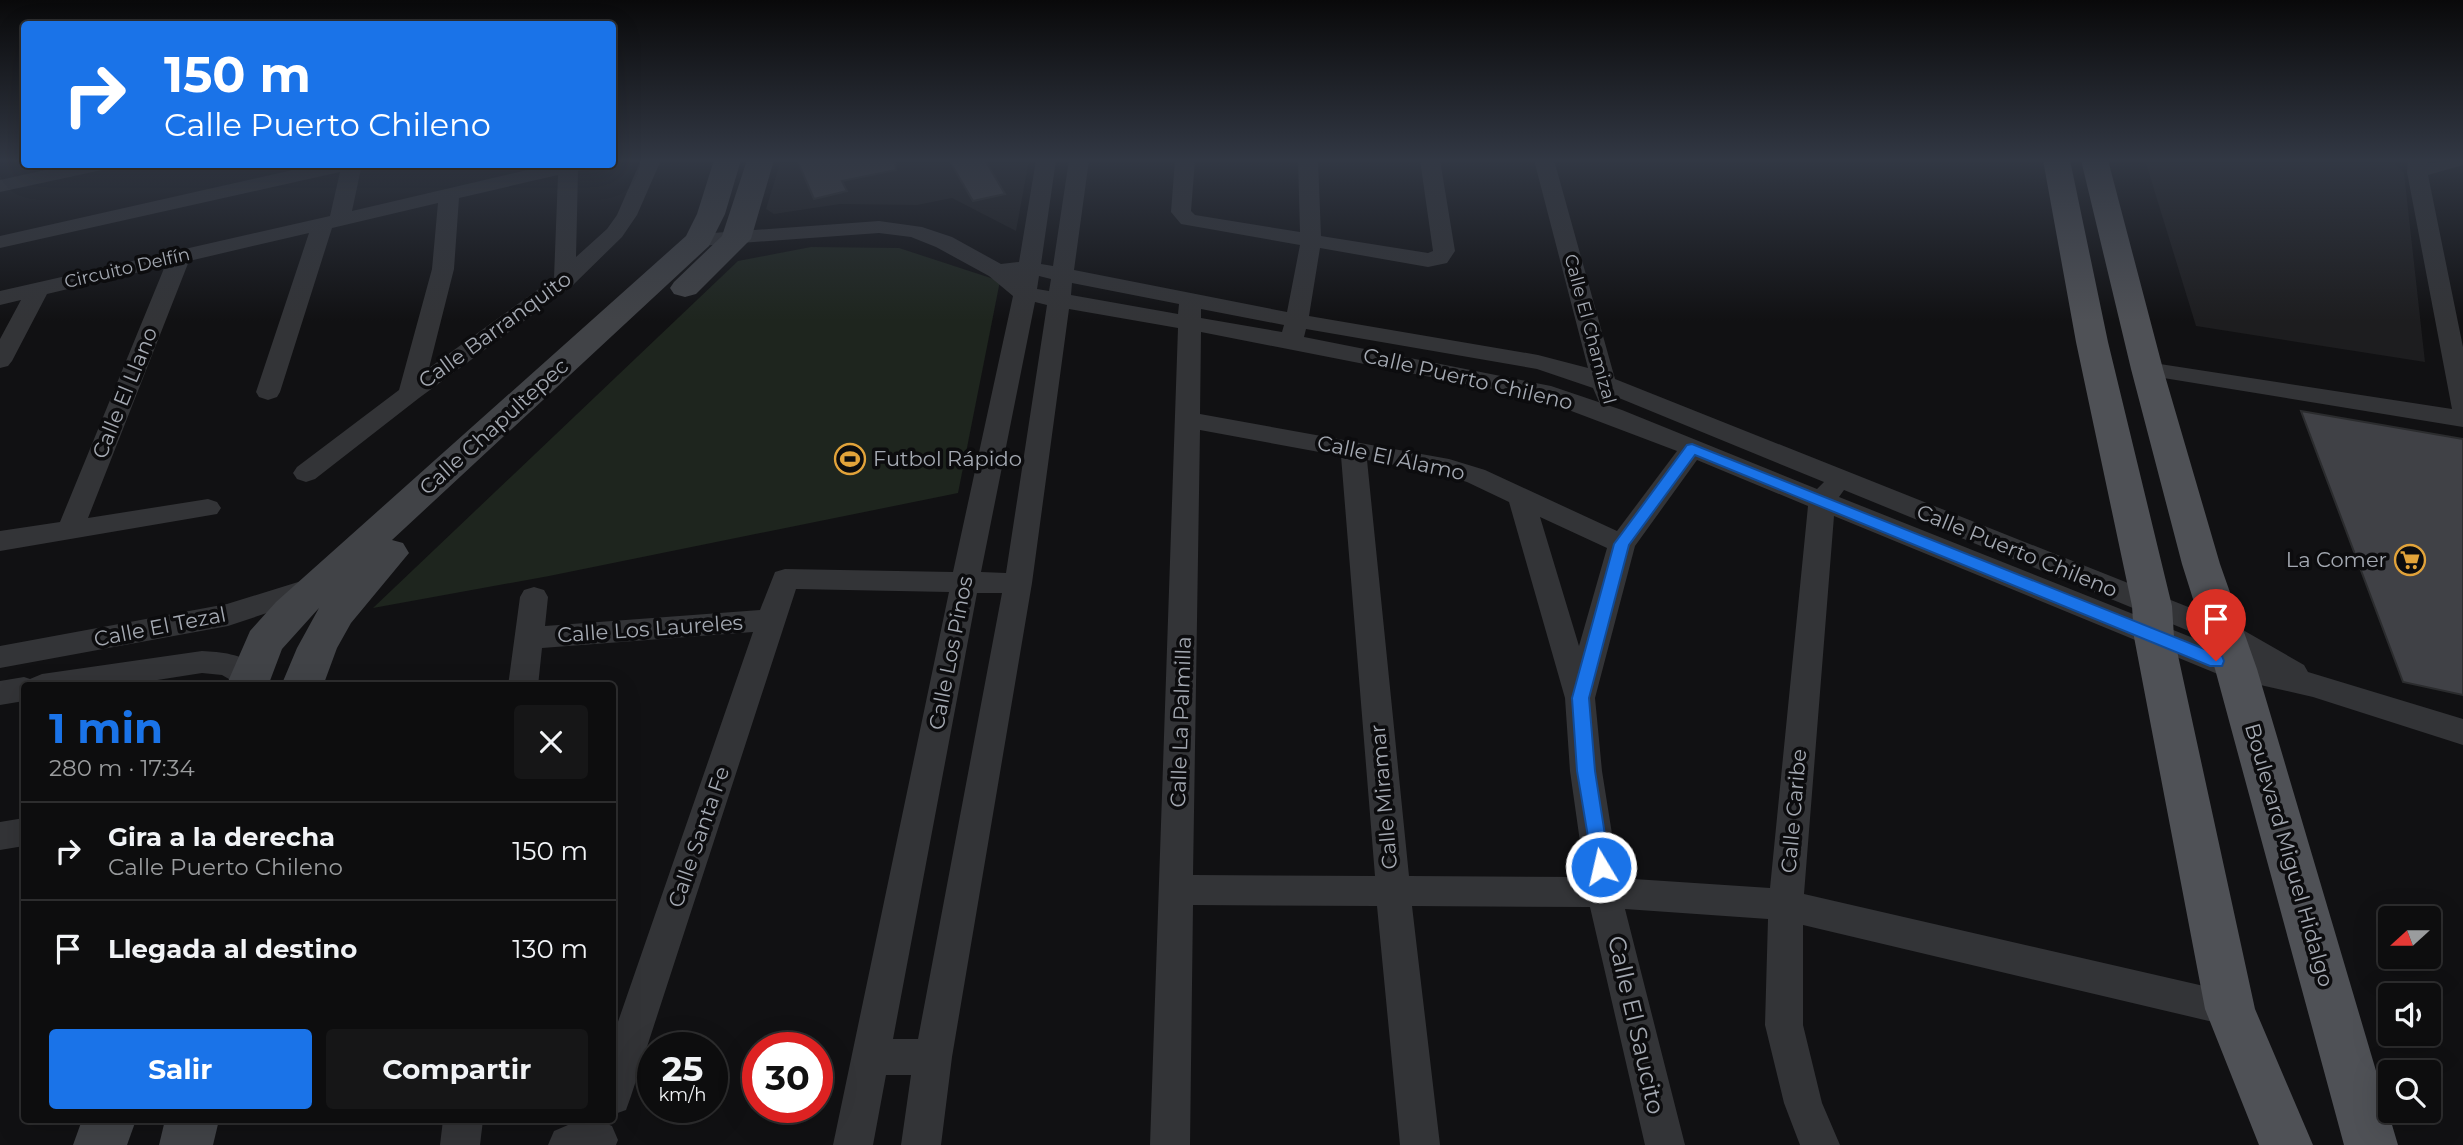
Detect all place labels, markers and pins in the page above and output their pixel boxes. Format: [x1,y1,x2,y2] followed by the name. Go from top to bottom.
[833,442,867,476] sports icon: Futbol Rápido
[873,446,1022,471] place label: Futbol Rápido
[2393,543,2427,577] supermarket icon: La Comer
[2286,547,2387,572] place label: La Comer
[2186,589,2246,661] pin

